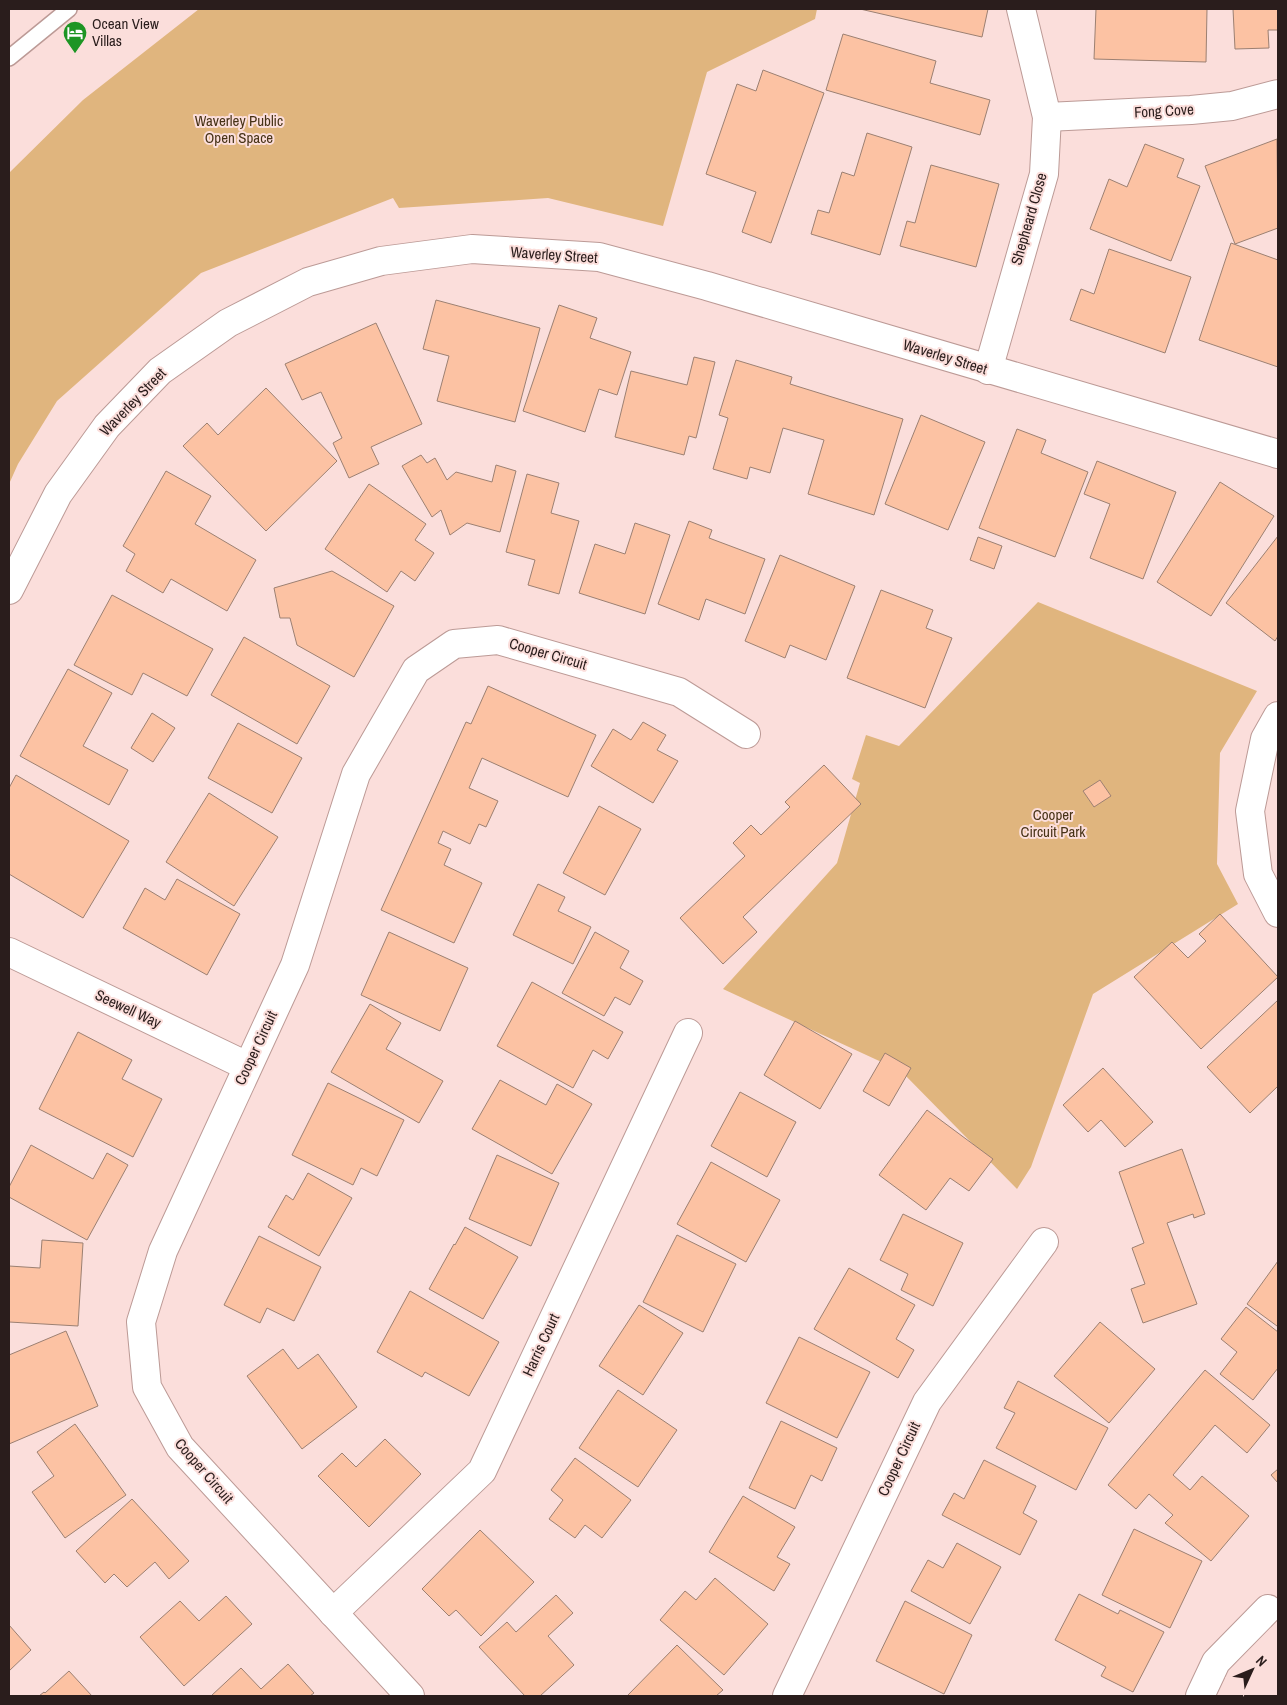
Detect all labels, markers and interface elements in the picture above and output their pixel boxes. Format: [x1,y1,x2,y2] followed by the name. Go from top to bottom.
[92,13,159,51] place label: Ocean View Villas
[62,20,88,54] hotel icon: Ocean View Villas
[1134,98,1194,123] street label: Fong Cove
[195,110,283,148] park label: Waverley Public Open Space
[1005,170,1052,267] street label: Shepheard Close
[510,241,599,268] street label: Waverley Street
[900,334,990,379] street label: Waverley Street
[95,363,171,440] street label: Waverley Street
[507,632,590,675] street label: Cooper Circuit
[1021,804,1086,842] park label: Cooper Circuit Park
[92,984,165,1033] street label: Seewell Way
[229,1007,282,1088] street label: Cooper Circuit
[517,1309,564,1380] street label: Harris Court
[872,1418,925,1499] street label: Cooper Circuit
[170,1434,239,1508] street label: Cooper Circuit
[1227,1645,1277,1695] north arrow
[1252,1652,1271,1670] text: N

